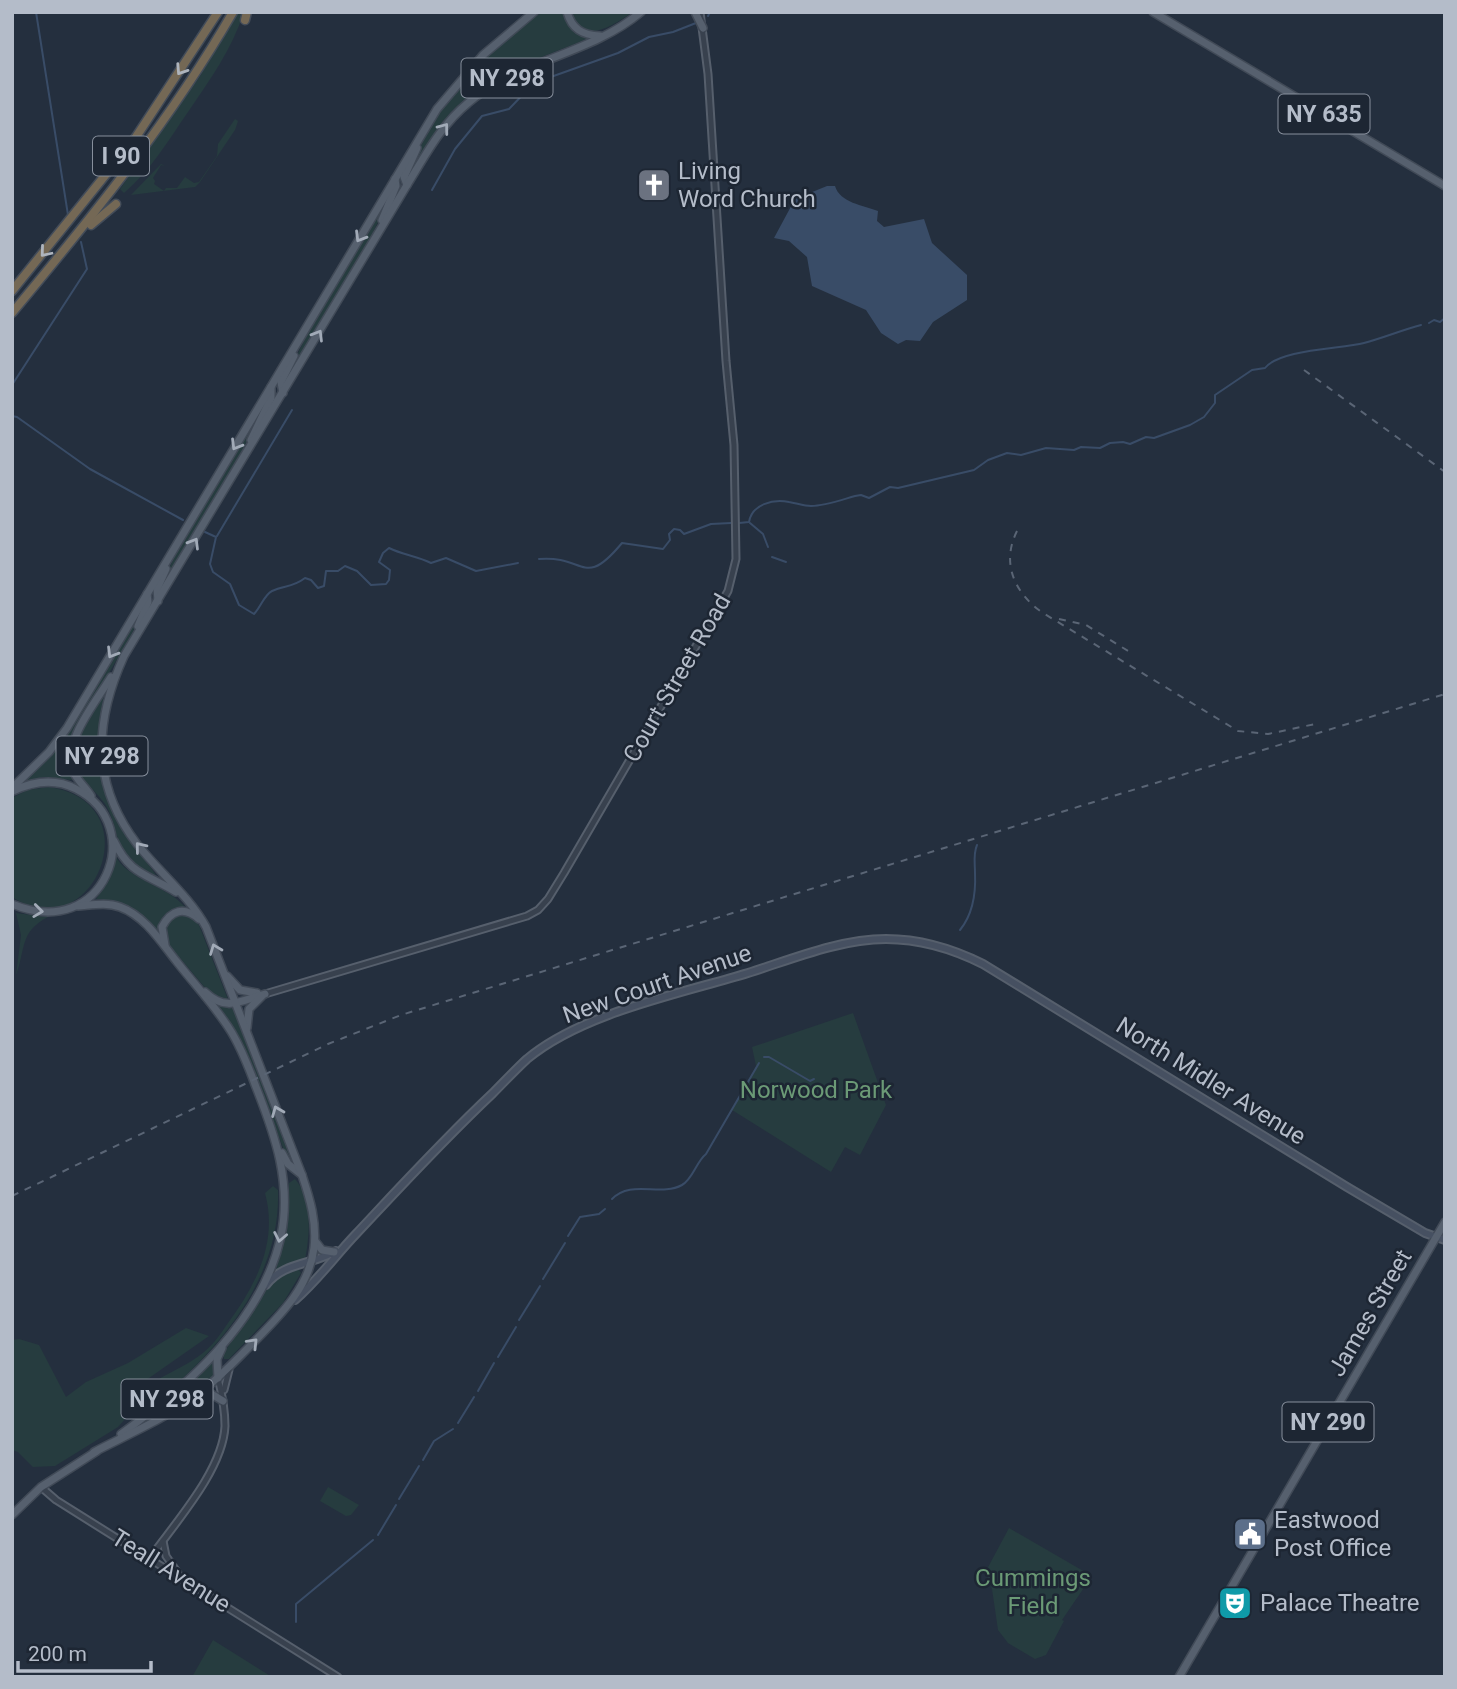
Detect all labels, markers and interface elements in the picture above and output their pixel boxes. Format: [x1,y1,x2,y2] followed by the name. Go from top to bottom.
[462,58,552,97] road number: NY 298
[177,62,190,75] one-way arrow
[1278,94,1370,134] road number: NY 635
[436,123,449,136] one-way arrow
[93,136,149,176] road number: I 90
[678,157,816,213] place label: Living Word Church
[635,166,673,204] church icon: Living Word Church
[355,229,368,242] one-way arrow
[41,243,53,256] one-way arrow
[310,329,323,342] one-way arrow
[231,437,244,450] one-way arrow
[185,537,198,550] one-way arrow
[618,589,736,767] street label: Court Street Road
[107,645,120,658] one-way arrow
[56,736,148,776] road number: NY 298
[136,842,148,855] one-way arrow
[32,904,44,919] one-way arrow
[559,939,755,1029] street label: New Court Avenue
[209,944,223,956] one-way arrow
[1111,1011,1311,1151] street label: North Midler Avenue
[740,1076,893,1104] park label: Norwood Park
[272,1106,286,1118] one-way arrow
[273,1231,288,1243] one-way arrow
[1322,1245,1418,1381] street label: James Street
[244,1338,257,1351] one-way arrow
[122,1380,212,1418] road number: NY 298
[1282,1402,1374,1442] road number: NY 290
[1274,1506,1391,1562] place label: Eastwood Post Office
[1231,1515,1269,1553] public building icon: Eastwood Post Office
[106,1523,236,1619] street label: Teall Avenue
[975,1564,1091,1620] park label: Cummings Field
[1216,1584,1254,1622] theatre icon: Palace Theatre
[1260,1589,1420,1617] place label: Palace Theatre
[18,1630,150,1674] scale bar
[28,1642,87,1666] text: 200 m

